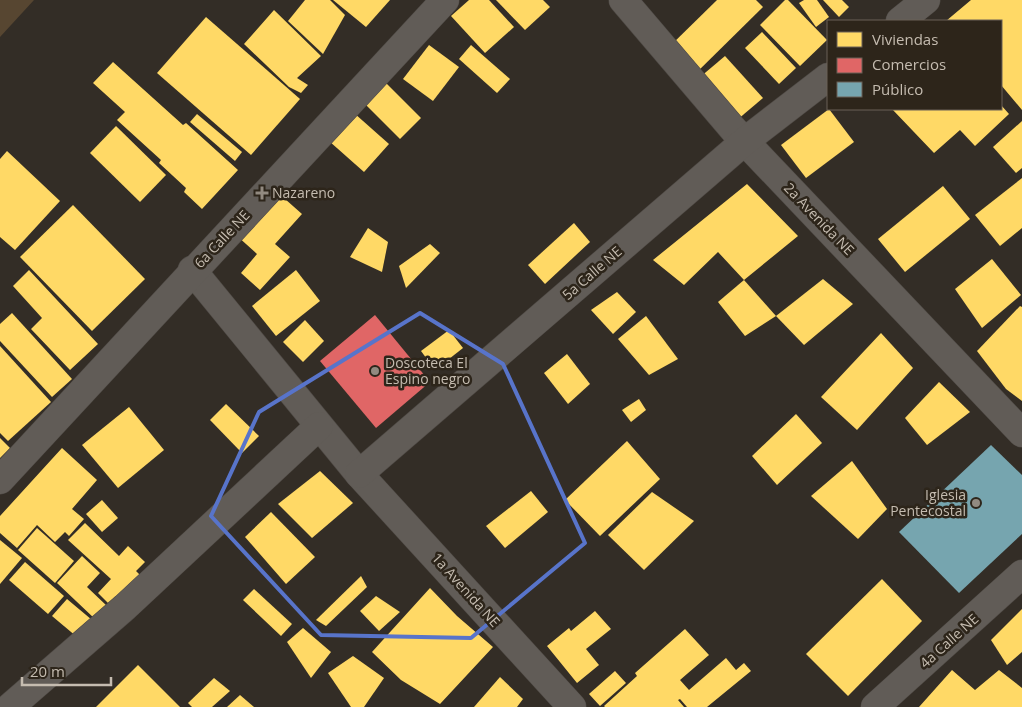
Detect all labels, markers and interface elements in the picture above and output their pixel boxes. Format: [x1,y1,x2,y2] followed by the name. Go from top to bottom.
[827,20,1002,110] legend
[872,29,938,49] text: Viviendas
[872,54,946,74] text: Comercios
[872,79,923,99] text: Público
[780,178,859,259] street label: 2a Avenida NE
[272,183,335,202] place label: Nazareno
[256,187,268,199] marker: Nazareno
[190,206,253,272] street label: 6a Calle NE
[558,242,625,304] street label: 5a Calle NE
[385,353,470,388] place label: Doscoteca El Espino negro
[369,365,381,377] marker: Doscoteca El Espino negro
[890,485,966,520] place label: Iglesia Pentecostal
[970,497,982,509] marker: Iglesia Pentecostal
[428,549,505,631] street label: 1a Avenida NE
[915,609,982,672] street label: 4a Calle NE
[22,654,111,686] scale bar
[30,661,65,681] text: 20 m

